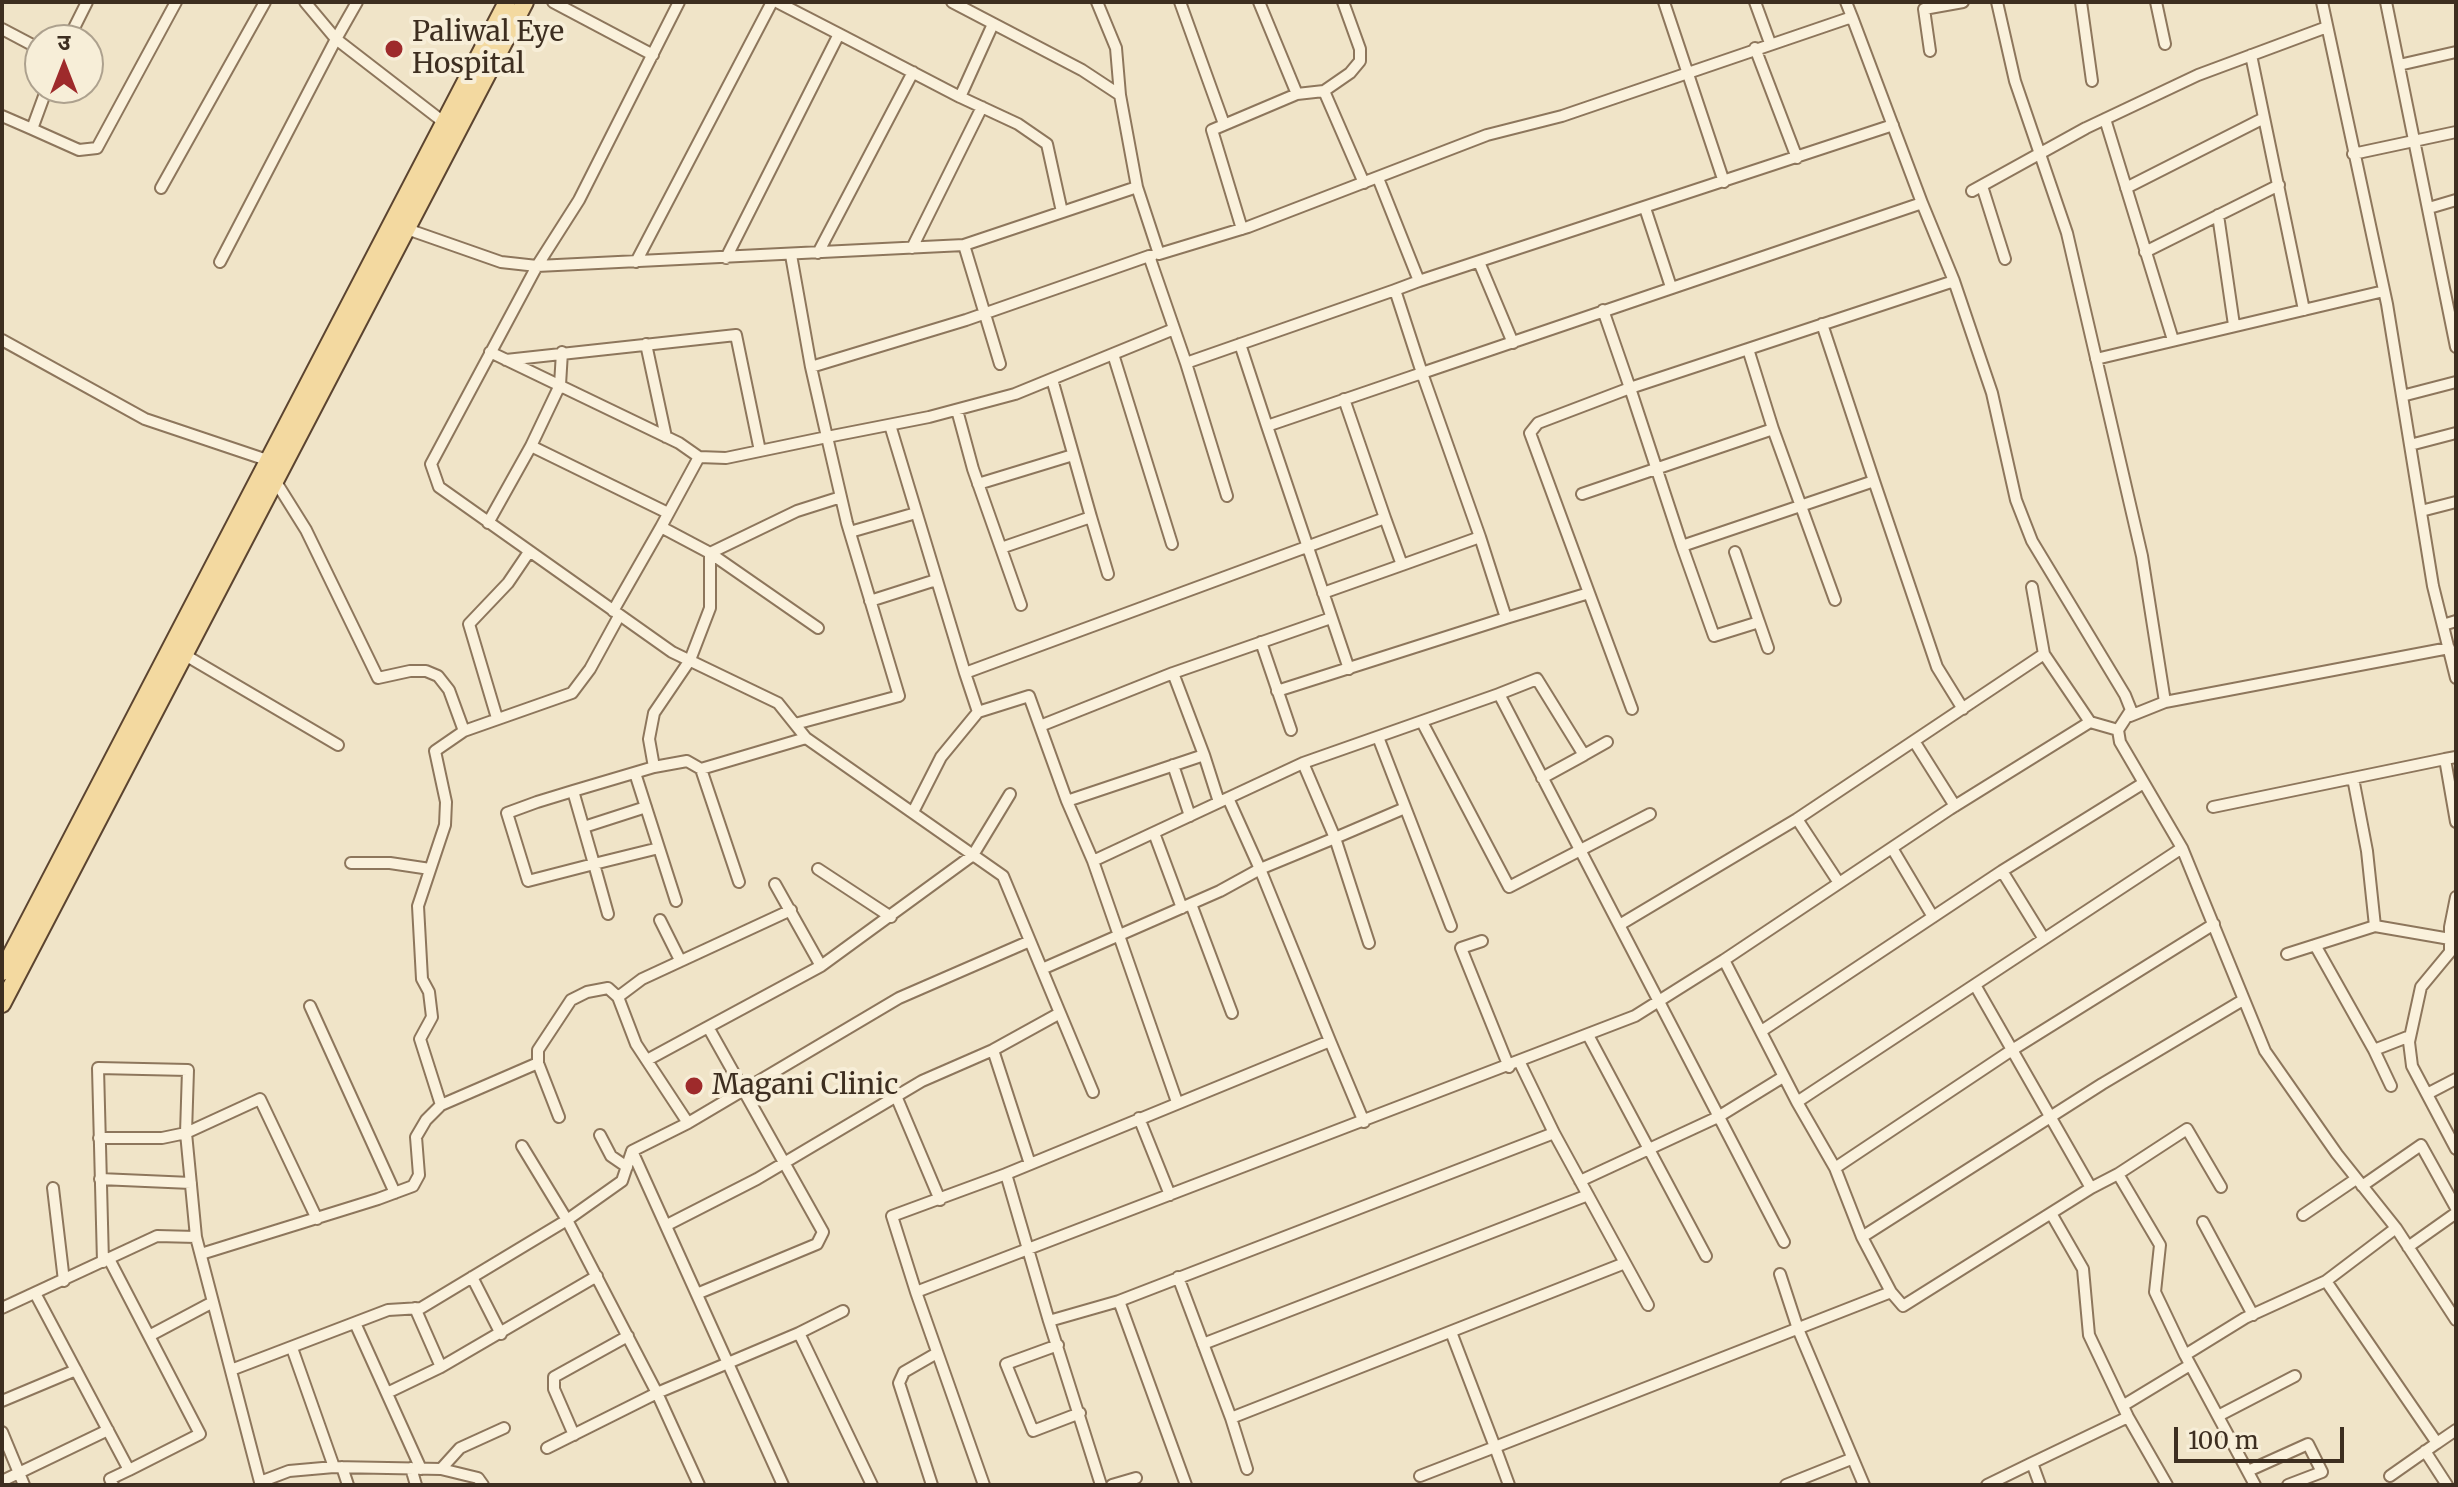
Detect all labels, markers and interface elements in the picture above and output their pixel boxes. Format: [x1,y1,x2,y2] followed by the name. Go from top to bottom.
[412,16,564,82] place label: Paliwal Eye Hospital
[24,24,104,104] north arrow
[58,28,70,56] text: उ
[383,38,405,60] marker: Paliwal Eye Hospital
[712,1069,898,1103] place label: Magani Clinic
[683,1075,705,1097] marker: Magani Clinic
[2178,1411,2348,1461] scale bar
[2188,1425,2258,1456] text: 100 m

